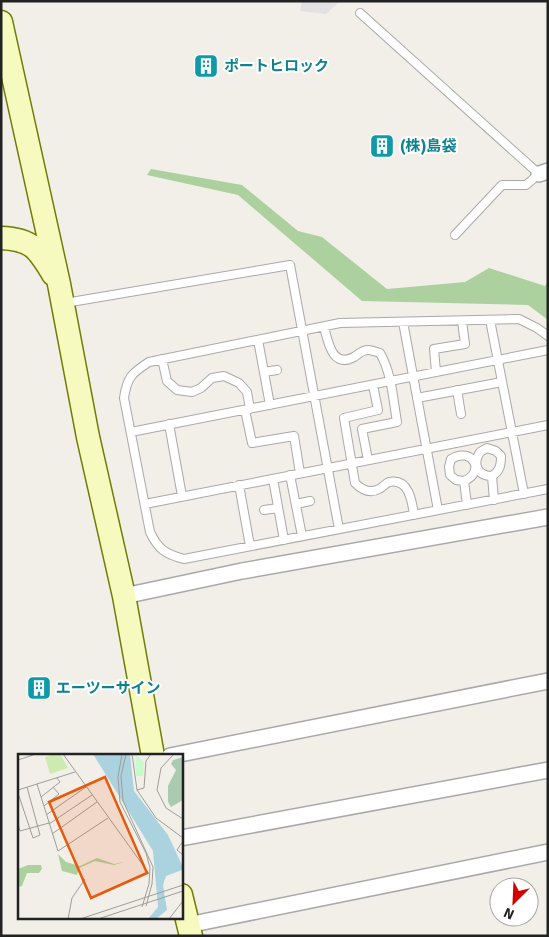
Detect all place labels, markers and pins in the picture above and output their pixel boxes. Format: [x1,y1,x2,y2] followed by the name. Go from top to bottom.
[193,53,219,79] building icon: ポートヒロック
[224,57,329,75] place label: ポートヒロック
[369,133,395,159] building icon: (株)島袋
[400,137,456,155] place label: (株)島袋
[26,675,52,701] building icon: エーツーサイン
[56,679,160,697] place label: エーツーサイン

